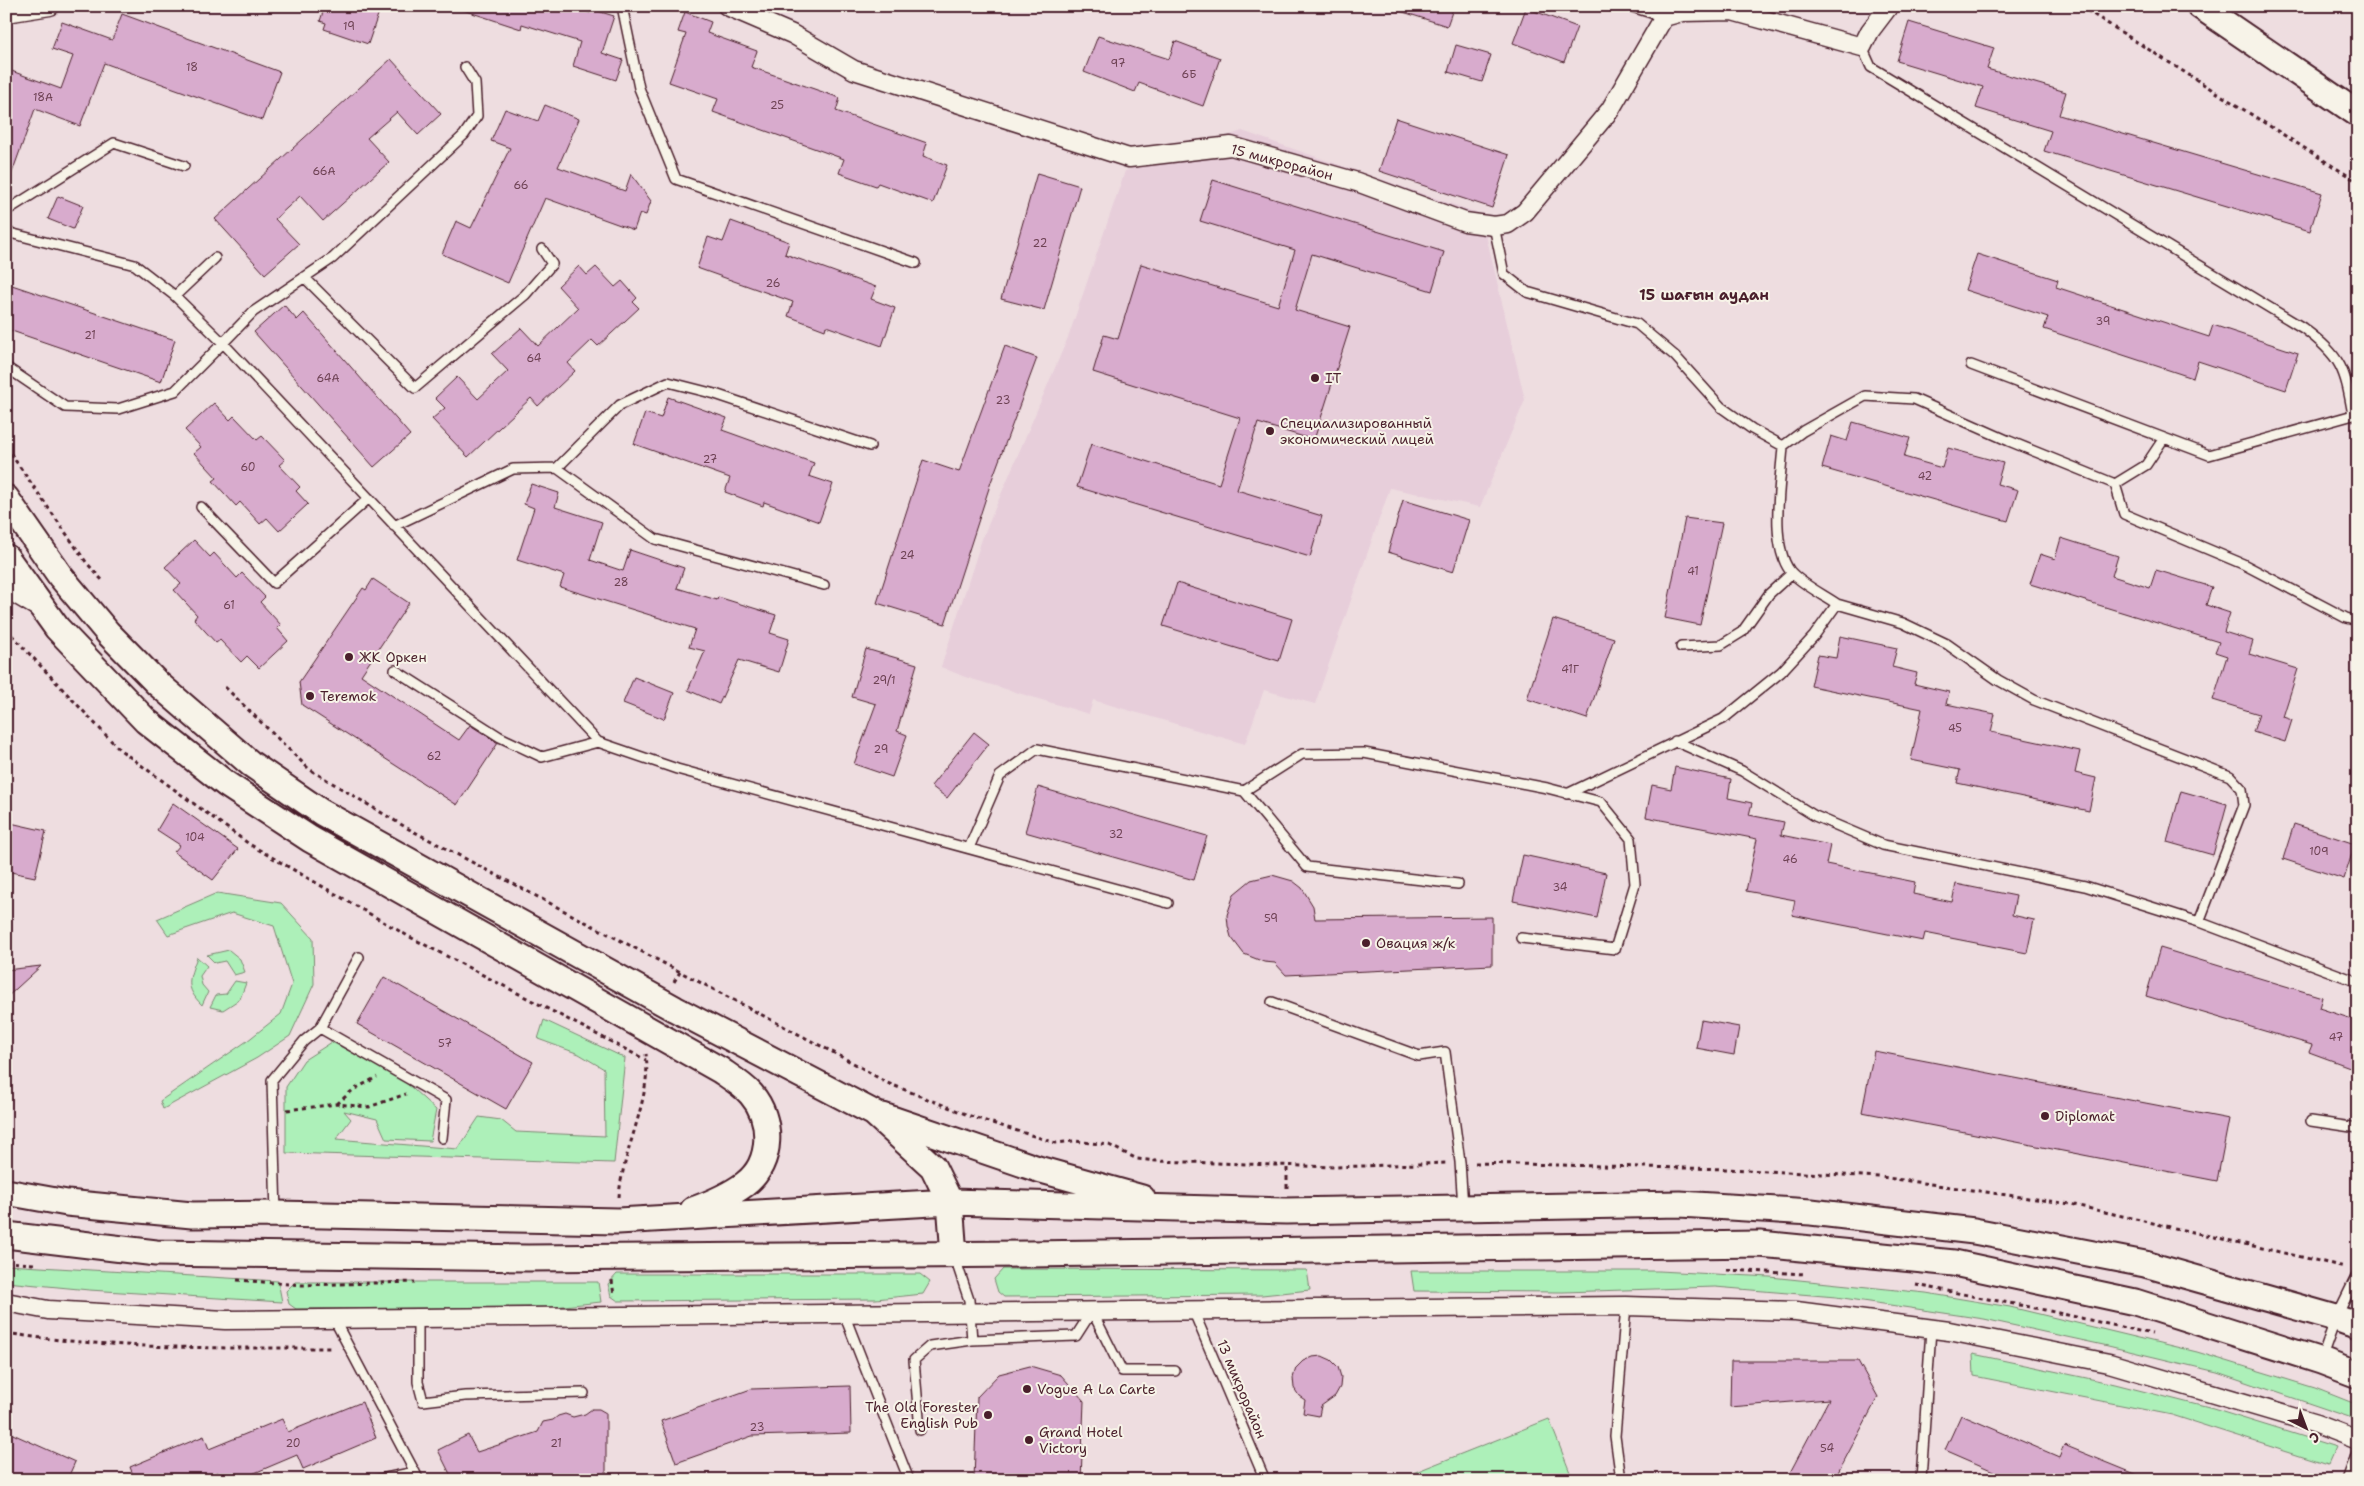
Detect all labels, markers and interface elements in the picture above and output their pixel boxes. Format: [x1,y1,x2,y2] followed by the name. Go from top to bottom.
[343,19,355,34] house number: 19
[1111,56,1126,71] house number: 97
[186,60,198,75] house number: 18
[1182,67,1196,82] house number: 6Б
[33,90,53,105] house number: 18А
[770,98,784,113] house number: 25
[1229,140,1335,184] street label: 15 микрорайон
[312,164,336,179] house number: 66А
[513,178,529,193] house number: 66
[1033,236,1047,251] house number: 22
[766,276,780,291] house number: 26
[1639,285,1769,305] district label: 15 шағын аудан
[2096,314,2110,329] house number: 39
[84,328,96,343] house number: 21
[526,351,542,366] house number: 64
[1325,369,1342,387] place label: IT
[317,371,340,386] house number: 64А
[1309,372,1321,384] marker: IT
[996,393,1010,408] house number: 23
[1280,414,1434,448] place label: Специализированный экономический лицей
[1264,425,1276,437] marker: Специализированный экономический лицей
[703,452,718,467] house number: 27
[240,460,256,475] house number: 60
[1918,469,1932,484] house number: 42
[900,548,915,563] house number: 24
[1687,564,1699,579] house number: 41
[613,575,629,590] house number: 28
[223,598,235,613] house number: 61
[359,648,427,666] place label: ЖК Оркен
[343,651,355,663] marker: ЖК Оркен
[1561,662,1579,677] house number: 41Г
[872,673,896,688] house number: 29/1
[320,687,377,705] place label: Teremok
[304,690,316,702] marker: Teremok
[1948,721,1962,736] house number: 45
[874,742,888,757] house number: 29
[427,749,441,764] house number: 62
[1109,827,1123,842] house number: 32
[185,830,205,845] house number: 104
[2309,844,2329,859] house number: 109
[1782,852,1798,867] house number: 46
[1553,880,1568,895] house number: 34
[1264,911,1278,926] house number: 59
[1376,934,1456,952] place label: Овация ж/к
[1360,937,1372,949] marker: Овация ж/к
[2329,1030,2344,1045] house number: 47
[438,1036,452,1051] house number: 57
[2055,1107,2115,1125] place label: Diplomat
[2039,1110,2051,1122] marker: Diplomat
[1213,1337,1271,1441] street label: 13 микрорайон
[1037,1380,1156,1398] place label: Vogue A La Carte
[1021,1383,1033,1395] marker: Vogue A La Carte
[865,1398,978,1432] place label: The Old Forester English Pub
[2282,1404,2332,1454] north arrow
[982,1409,994,1421] marker: The Old Forester English Pub
[750,1420,764,1435] house number: 23
[1039,1423,1123,1457] place label: Grand Hotel Victory
[2305,1428,2324,1447] text: С
[1023,1434,1035,1446] marker: Grand Hotel Victory
[285,1436,301,1451] house number: 20
[550,1436,562,1451] house number: 21
[1820,1441,1834,1456] house number: 54

